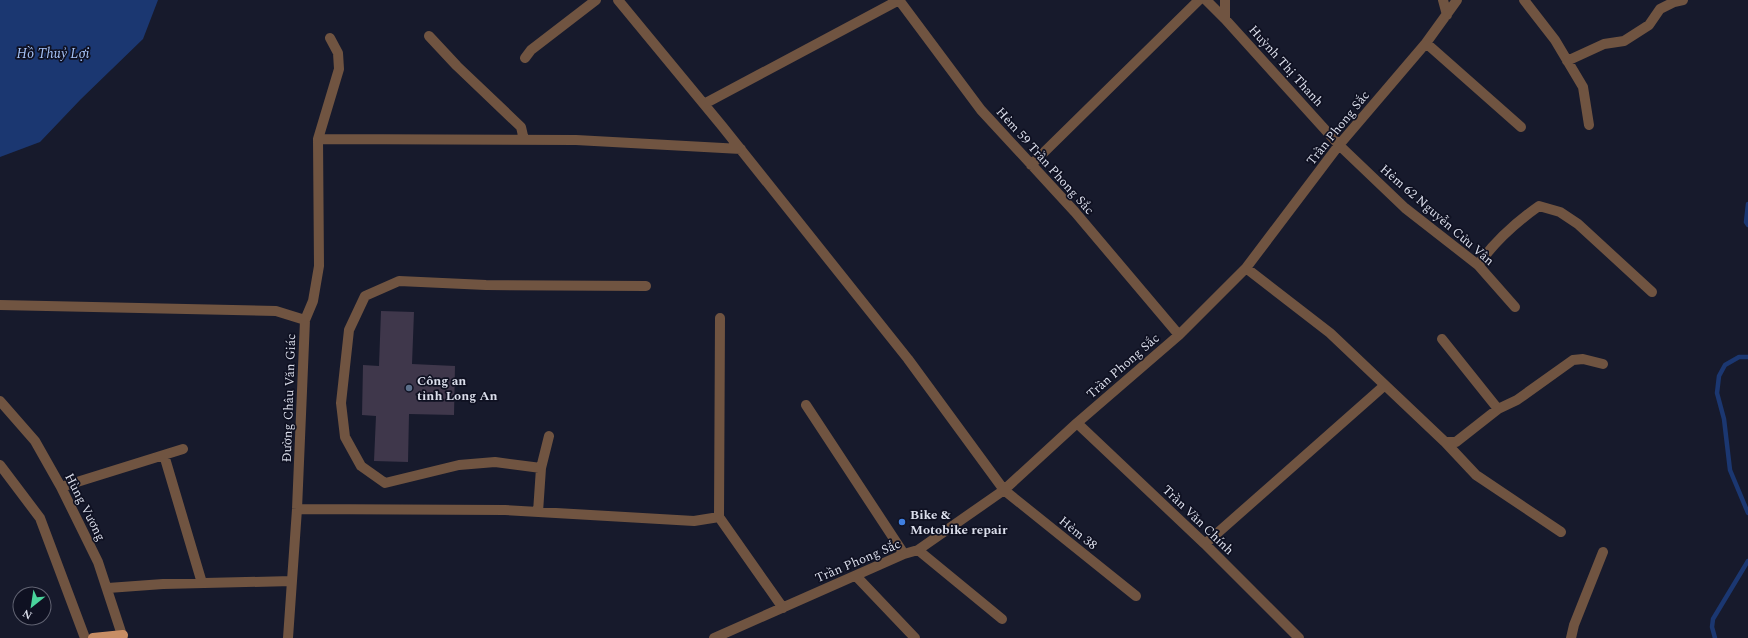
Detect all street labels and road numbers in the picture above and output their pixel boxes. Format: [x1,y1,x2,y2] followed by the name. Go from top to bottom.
[1244,21,1328,112] street label: Huỳnh Thị Thanh
[1301,86,1375,170] street label: Trần Phong Sắc
[991,103,1099,219] street label: Hẻm 59 Trần Phong Sắc
[1375,160,1499,271] street label: Hẻm 62 Nguyễn Cửu Vân
[1082,328,1164,404] street label: Trần Phong Sắc
[277,333,301,463] street label: Đường Châu Văn Giác
[59,470,111,544] street label: Hùng Vương
[1158,480,1239,560] street label: Trần Văn Chính
[1055,511,1101,555] street label: Hẻm 38
[812,534,904,588] street label: Trần Phong Sắc

